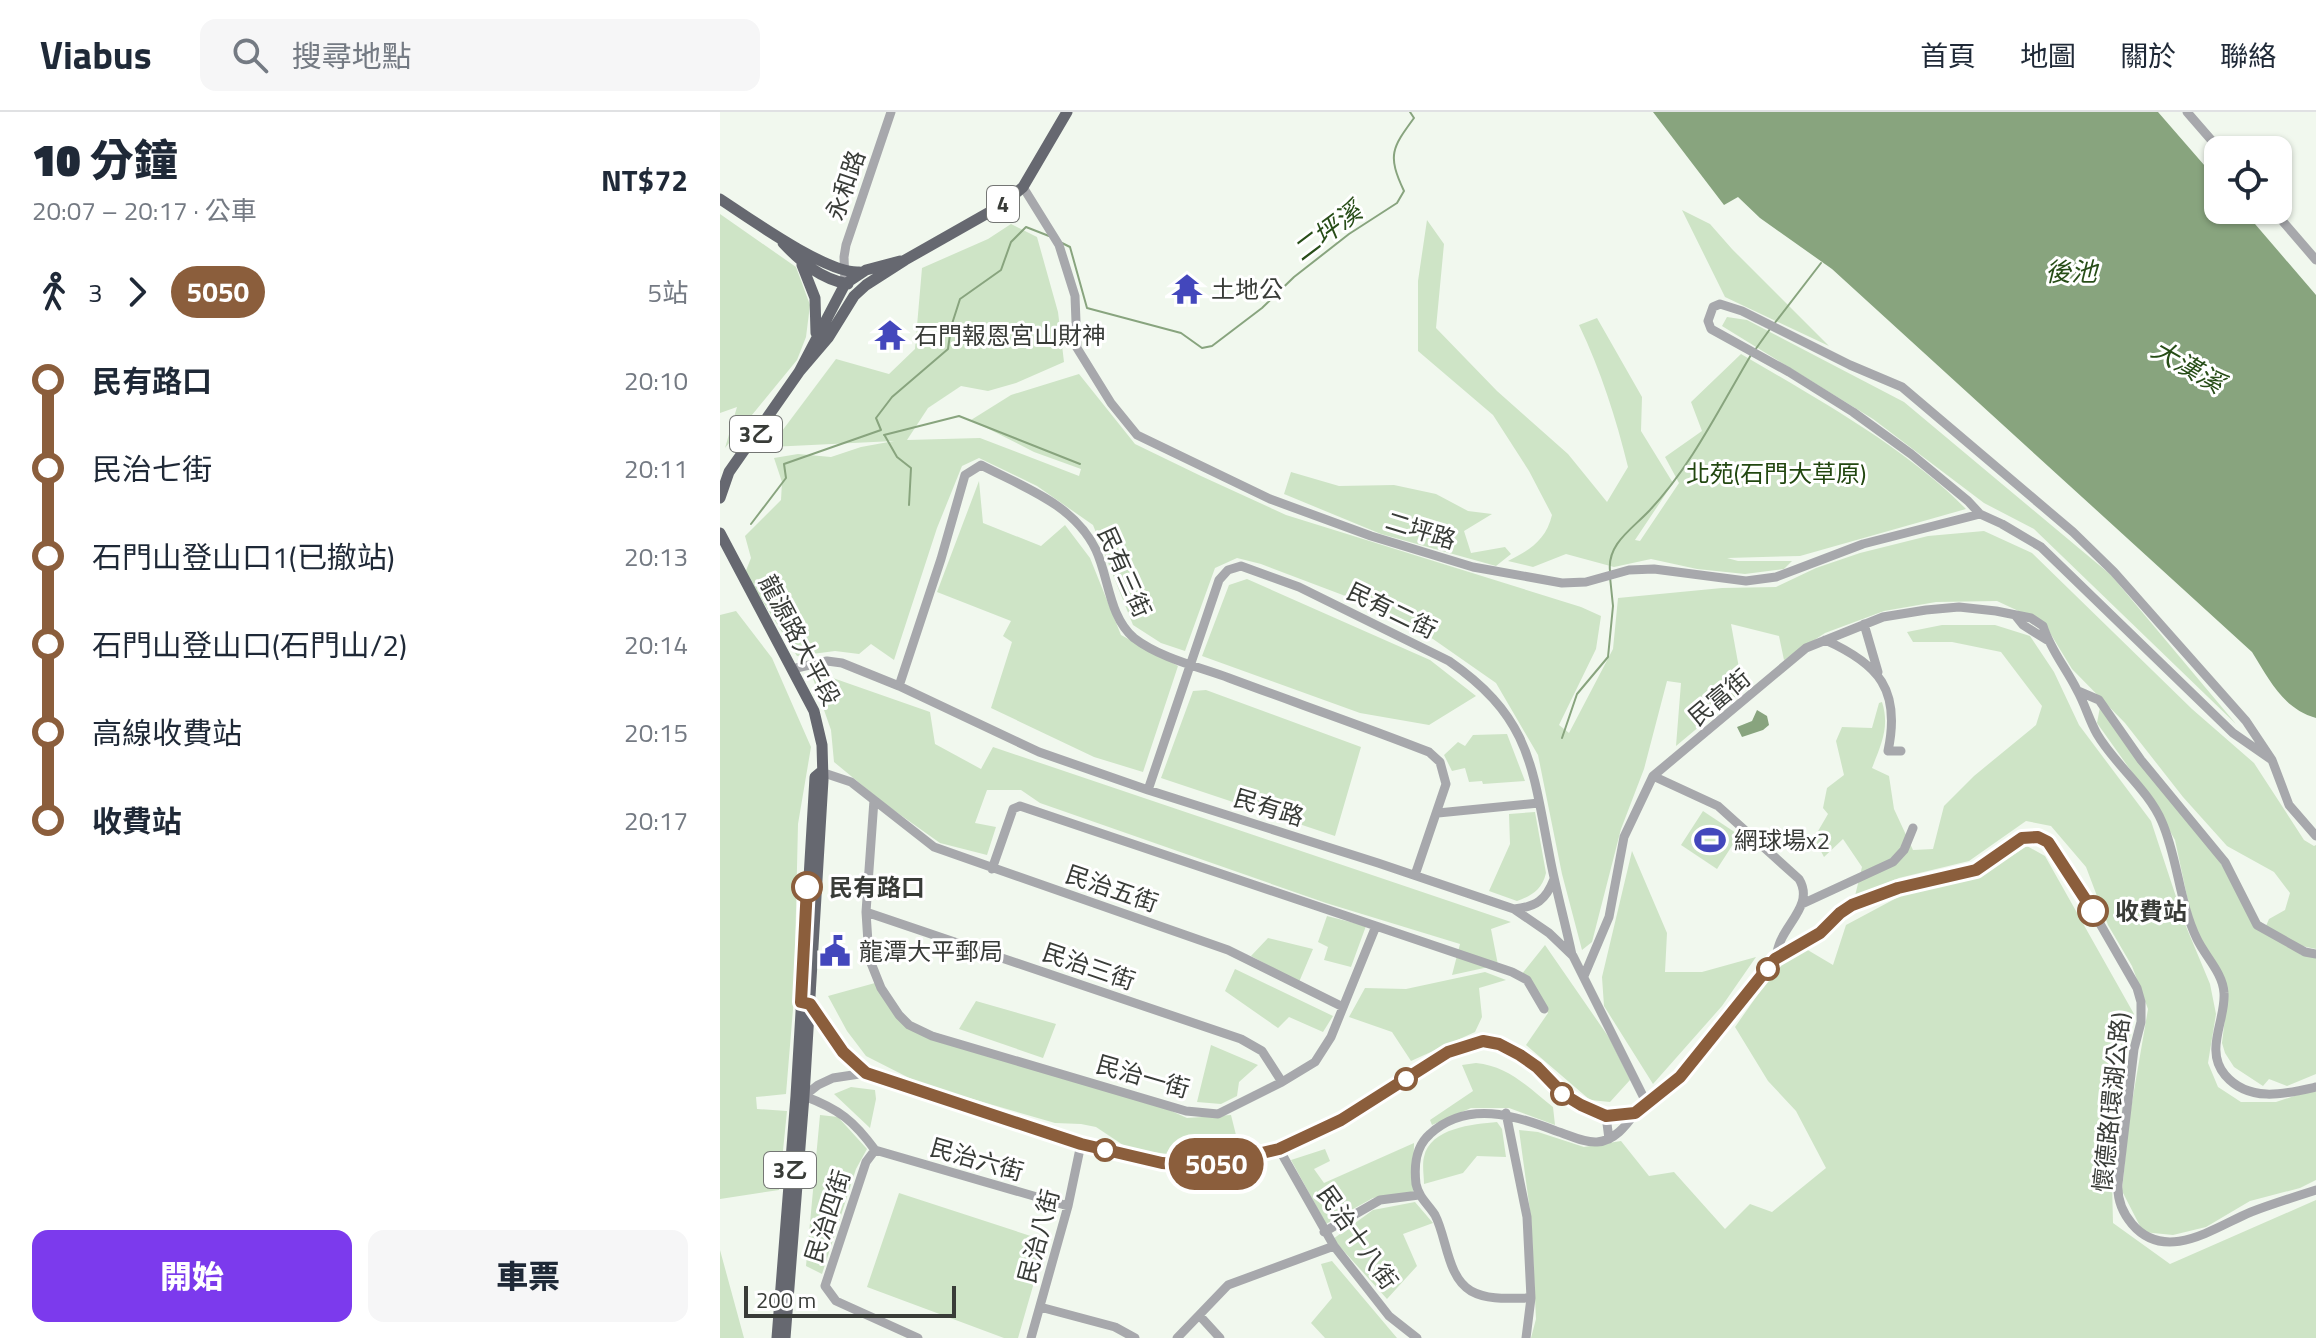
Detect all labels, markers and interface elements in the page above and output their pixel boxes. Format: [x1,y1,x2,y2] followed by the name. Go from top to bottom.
[200,19,760,91] search box
[40,26,152,84] text: Viabus
[228,33,272,77] icon: search
[292,33,412,79] text: 搜尋地點
[1920,34,1976,77] text: 首頁
[2020,34,2076,77] text: 地圖
[2120,34,2176,77] text: 關於
[2220,34,2276,77] text: 聯絡
[32,126,178,193] text: 10 分鐘
[2204,136,2292,224] map controls
[2204,136,2292,224] button: locate
[816,145,874,225] street label: 永和路
[601,157,688,203] text: NT$72
[987,186,1019,222] road number: 4
[1284,190,1373,270] water label: 二坪溪
[32,191,257,230] text: 20:07 – 20:17 · 公車
[2045,252,2100,291] water label: 後池
[32,270,76,314] icon: walk
[115,270,159,314] icon: forward
[187,270,249,313] text: 5050
[1211,271,1283,307] place label: 土地公
[1170,272,1204,306] temple icon: 土地公
[88,273,103,312] text: 3
[647,273,688,312] text: 5站
[914,317,1106,353] place label: 石門報恩宮山財神
[873,318,907,352] temple icon: 石門報恩宮山財神
[2144,330,2235,404] water label: 大漢溪
[92,358,212,404] text: 民有路口
[624,361,688,400] text: 20:10
[730,416,782,452] road number: 3乙
[92,446,212,492] text: 民治七街
[624,449,688,488] text: 20:11
[1686,455,1866,491] park label: 北苑(石門大草原)
[1381,502,1461,558] street label: 二坪路
[1089,521,1161,623] street label: 民有三街
[92,534,395,580] text: 石門山登山口1(已撤站)
[624,537,688,576] text: 20:13
[750,568,850,712] street label: 龍源路大平段
[1341,573,1443,647] street label: 民有二街
[92,622,407,668] text: 石門山登山口(石門山/2)
[624,625,688,664] text: 20:14
[1680,660,1758,734] street label: 民富街
[92,710,242,756] text: 高線收費站
[624,713,688,752] text: 20:15
[1229,779,1309,835] street label: 民有路
[92,798,182,844] text: 收費站
[624,801,688,840] text: 20:17
[1734,822,1830,858] place label: 網球場x2
[1693,823,1727,857] sports icon: 網球場x2
[1061,855,1163,921] street label: 民治五街
[829,869,925,905] place label: 民有路口
[792,872,822,902] marker: 民有路口
[2115,893,2187,929] place label: 收費站
[2078,896,2108,926] marker: 收費站
[859,933,1003,969] place label: 龍潭大平郵局
[1038,933,1140,999] street label: 民治三街
[818,934,852,968] public building icon: 龍潭大平郵局
[1757,958,1779,980] unlabelled marker
[2084,1010,2138,1194] street label: 懷德路(環湖公路)
[1092,1045,1194,1107] street label: 民治一街
[1395,1068,1417,1090] unlabelled marker
[1551,1083,1573,1105] unlabelled marker
[926,1128,1028,1190] street label: 民治六街
[1160,1138,1272,1190] line badge: 5050
[1094,1139,1116,1161] unlabelled marker
[1185,1142,1247,1185] text: 5050
[764,1152,816,1188] road number: 3乙
[795,1165,859,1267] street label: 民治四街
[1309,1178,1407,1296] street label: 民治十八街
[1008,1185,1068,1287] street label: 民治八街
[32,1230,352,1322] button: 開始
[368,1230,688,1322] button: 車票
[744,1282,956,1318] scale bar
[756,1283,816,1317] text: 200 m

